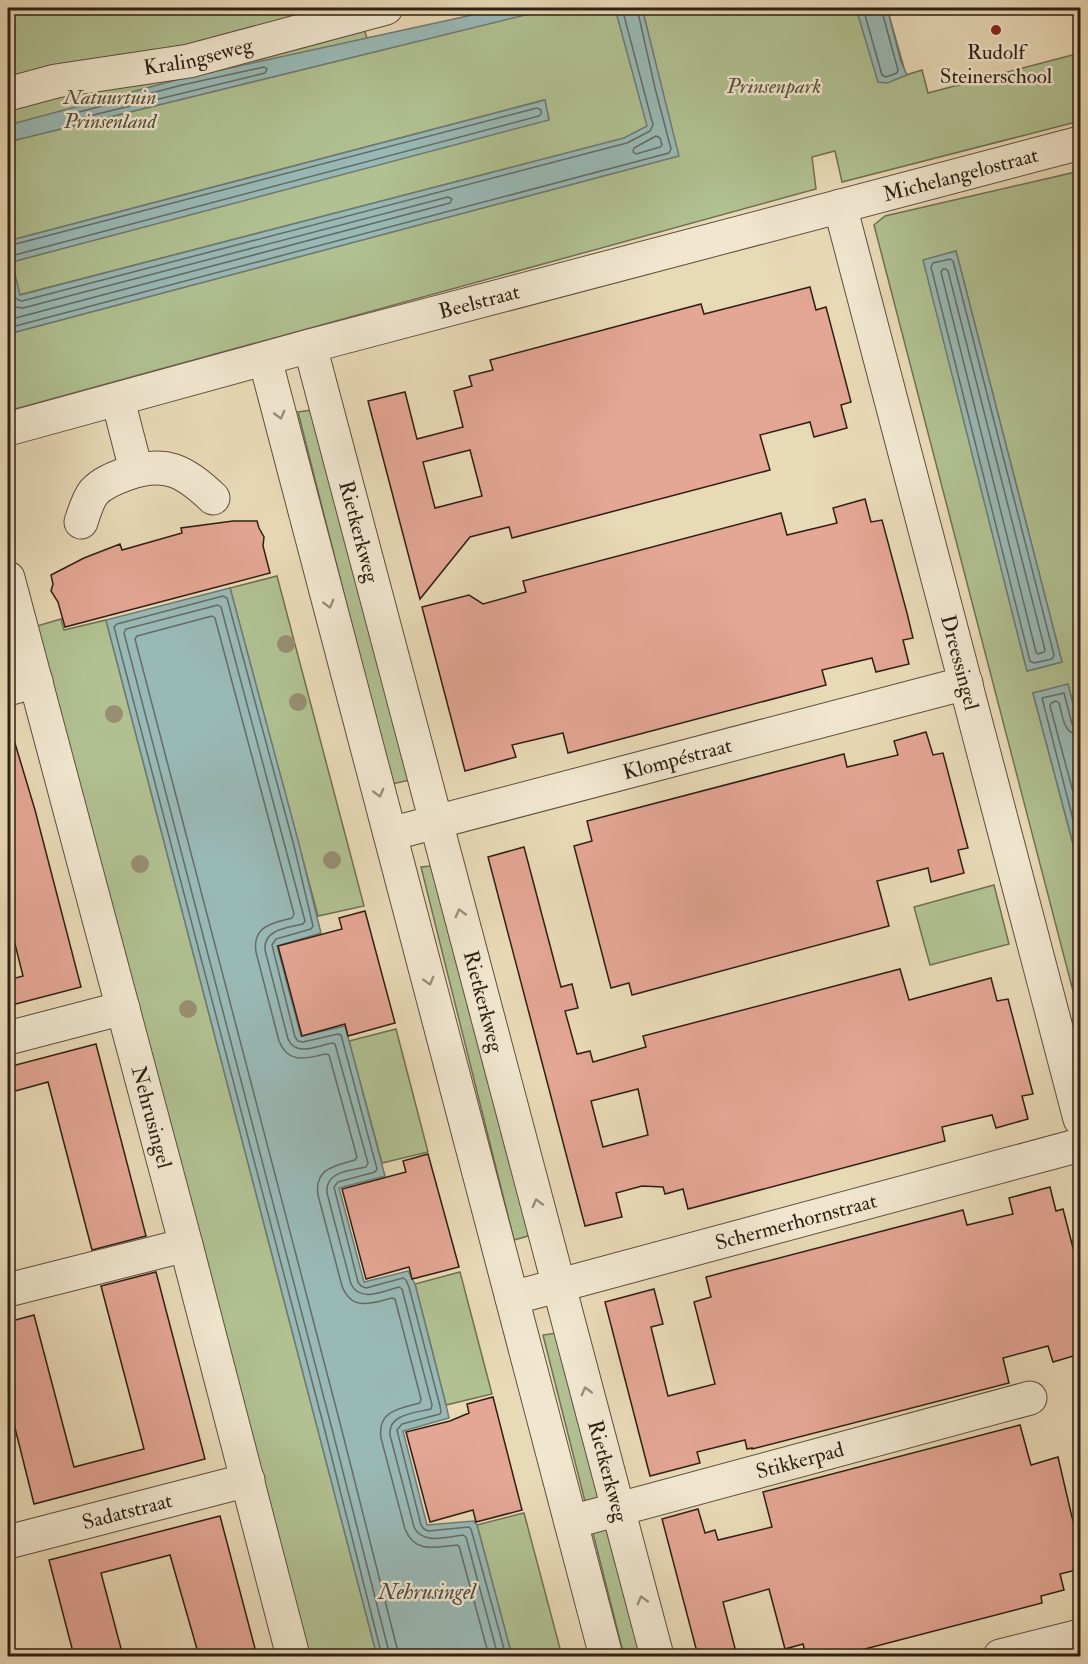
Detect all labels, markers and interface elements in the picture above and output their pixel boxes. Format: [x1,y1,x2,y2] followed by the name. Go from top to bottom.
[989,23,1003,37] marker: Rudolf Steinerschool
[142,31,256,82] street label: Kralingseweg
[940,39,1053,90] place label: Rudolf Steinerschool
[726,73,821,100] park label: Prinsenpark
[63,84,158,135] park label: Natuurtuin Prinsenland
[880,142,1041,208] street label: Michelangelostraat
[436,278,523,326] street label: Beelstraat
[273,410,285,420] one-way arrow
[332,478,385,586] street label: Rietkerkweg
[322,599,335,609] one-way arrow
[934,612,985,714] street label: Dreessingel
[620,732,735,786] street label: Klompéstraat
[372,787,384,798] one-way arrow
[455,908,467,918] one-way arrow
[457,948,510,1056] street label: Rietkerkweg
[421,976,434,986] one-way arrow
[125,1063,178,1172] street label: Nehrusingel
[712,1187,880,1257] street label: Schermerhornstraat
[531,1198,544,1208] one-way arrow
[581,1386,594,1396] one-way arrow
[581,1417,634,1526] street label: Rietkerkweg
[753,1436,848,1485] street label: Stikkerpad
[79,1487,175,1536] street label: Sadatstraat
[378,1578,477,1606] water label: Nehrusingel
[636,1595,649,1605] one-way arrow

